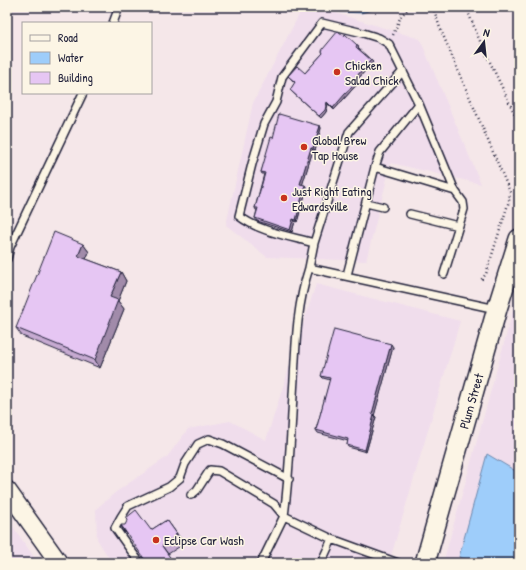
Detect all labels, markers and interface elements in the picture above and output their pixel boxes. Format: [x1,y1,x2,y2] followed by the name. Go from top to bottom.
[22,22,152,94] legend
[464,22,504,62] north arrow
[482,25,491,40] text: N
[58,29,78,46] text: Road
[58,49,84,66] text: Water
[345,56,399,89] place label: Chicken Salad Chick
[332,67,342,77] marker: Chicken Salad Chick
[58,69,93,86] text: Building
[312,131,367,164] place label: Global Brew Tap House
[299,142,309,152] marker: Global Brew Tap House
[292,182,372,215] place label: Just Right Eating Edwardsville
[279,193,289,203] marker: Just Right Eating Edwardsville
[454,371,488,431] street label: Plum Street
[164,531,244,549] place label: Eclipse Car Wash
[151,535,161,545] marker: Eclipse Car Wash

